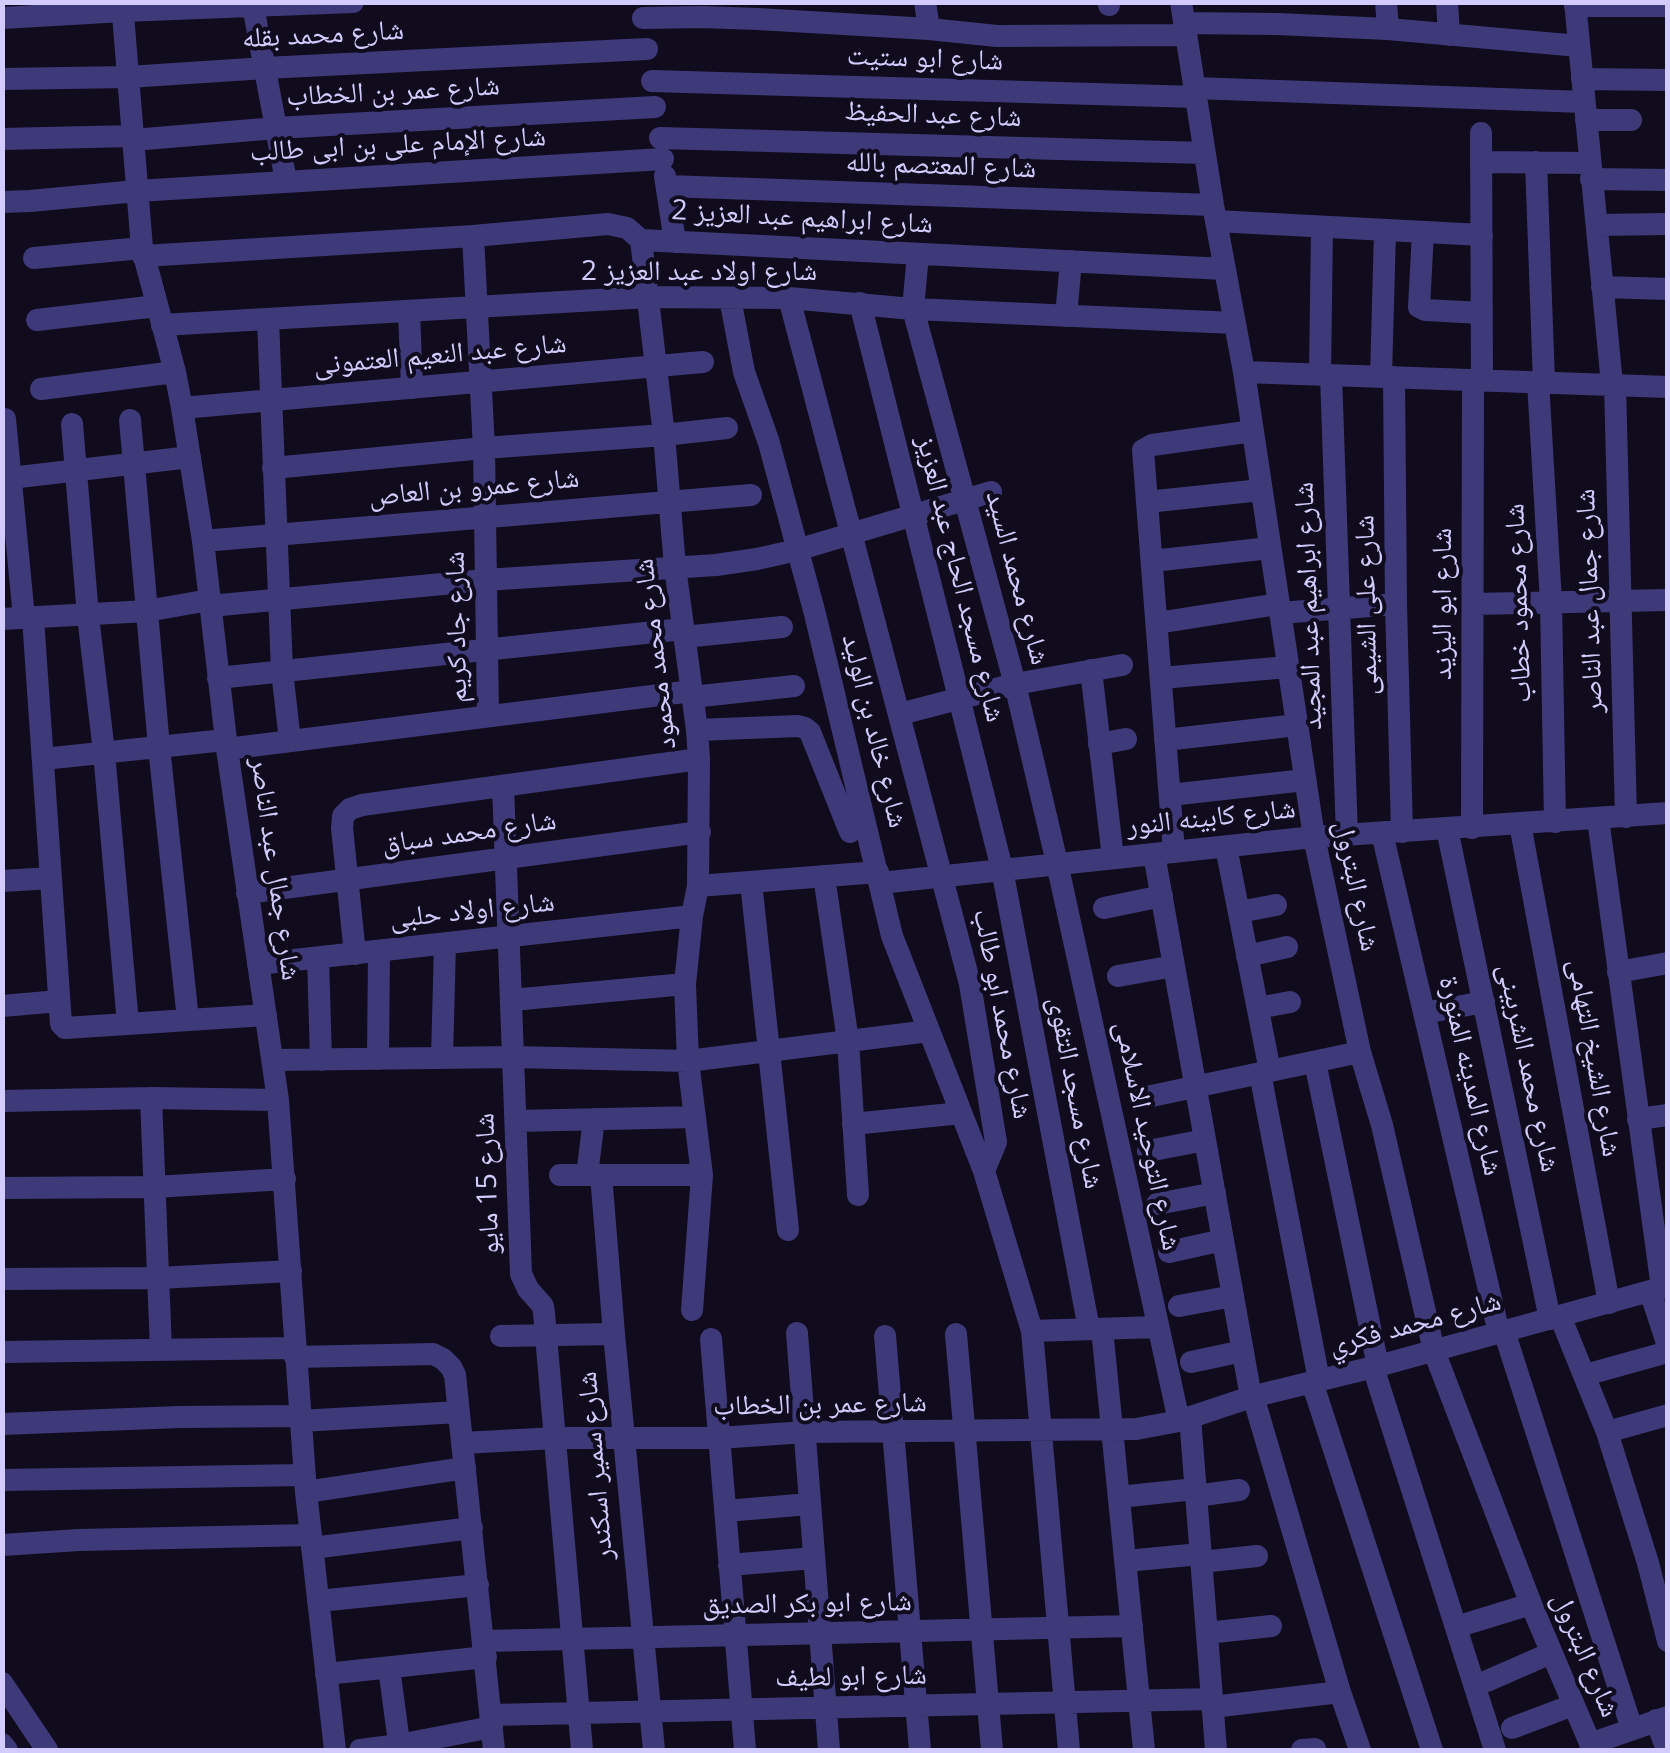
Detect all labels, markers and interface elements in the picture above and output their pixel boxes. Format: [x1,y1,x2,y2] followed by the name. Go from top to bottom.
[241,14,405,56] street label: شارع محمد بقله
[846,39,1004,79] street label: شارع ابو ستيت
[285,70,501,114] street label: شارع عمر بن الخطاب
[844,95,1022,135] street label: شارع عبد الحفيظ
[249,120,547,170] street label: شارع الإمام على بن ابى طالب
[845,146,1037,186] street label: شارع المعتصم بالله
[670,194,934,242] street label: شارع ابراهيم عبد العزيز 2
[581,255,817,289] street label: شارع اولاد عبد العزيز 2
[312,327,568,383] street label: شارع عبد النعيم العتمونى
[908,432,1012,726] street label: شارع مسجد الحاج عبد العزيز
[367,462,581,514] street label: شارع عمرو بن العاص
[1288,481,1330,731] street label: شارع ابراهيم عبد المجيد
[978,487,1056,669] street label: شارع محمد السيد
[1569,488,1611,714] street label: شارع جمال عبد الناصر
[1499,503,1539,703] street label: شارع محمود خطاب
[1349,515,1385,695] street label: شارع على الشيمى
[1426,528,1460,680] street label: شارع ابو اليزيد
[439,551,475,703] street label: شارع جاد كريم
[628,557,684,751] street label: شارع محمد محمود
[834,631,914,831] street label: شارع خالد بن الوليد
[243,755,307,983] street label: شارع جمال عبد الناصر
[1125,792,1297,844] street label: شارع كابينه النور
[380,804,558,862] street label: شارع محمد سباق
[1326,818,1386,954] street label: شارع البترول
[388,886,556,936] street label: شارع اولاد حلبى
[965,906,1039,1122] street label: شارع محمد ابو طالب
[1560,957,1628,1159] street label: شارع الشيخ التهامى
[1490,961,1566,1175] street label: شارع محمد الشربينى
[1431,973,1509,1179] street label: شارع المدينه المنورة
[1040,994,1110,1192] street label: شارع مسجد التقوى
[1106,1018,1188,1254] street label: شارع التوحيد الاسلامى
[469,1112,507,1256] street label: شارع 15 مايو
[1325,1285,1505,1363] street label: شارع محمد فكري
[571,1370,621,1562] street label: شارع سمير اسكندر
[713,1386,927,1424] street label: شارع عمر بن الخطاب
[702,1585,912,1623] street label: شارع ابو بكر الصديق
[1544,1587,1626,1723] street label: شارع البترول
[775,1659,927,1695] street label: شارع ابو لطيف

